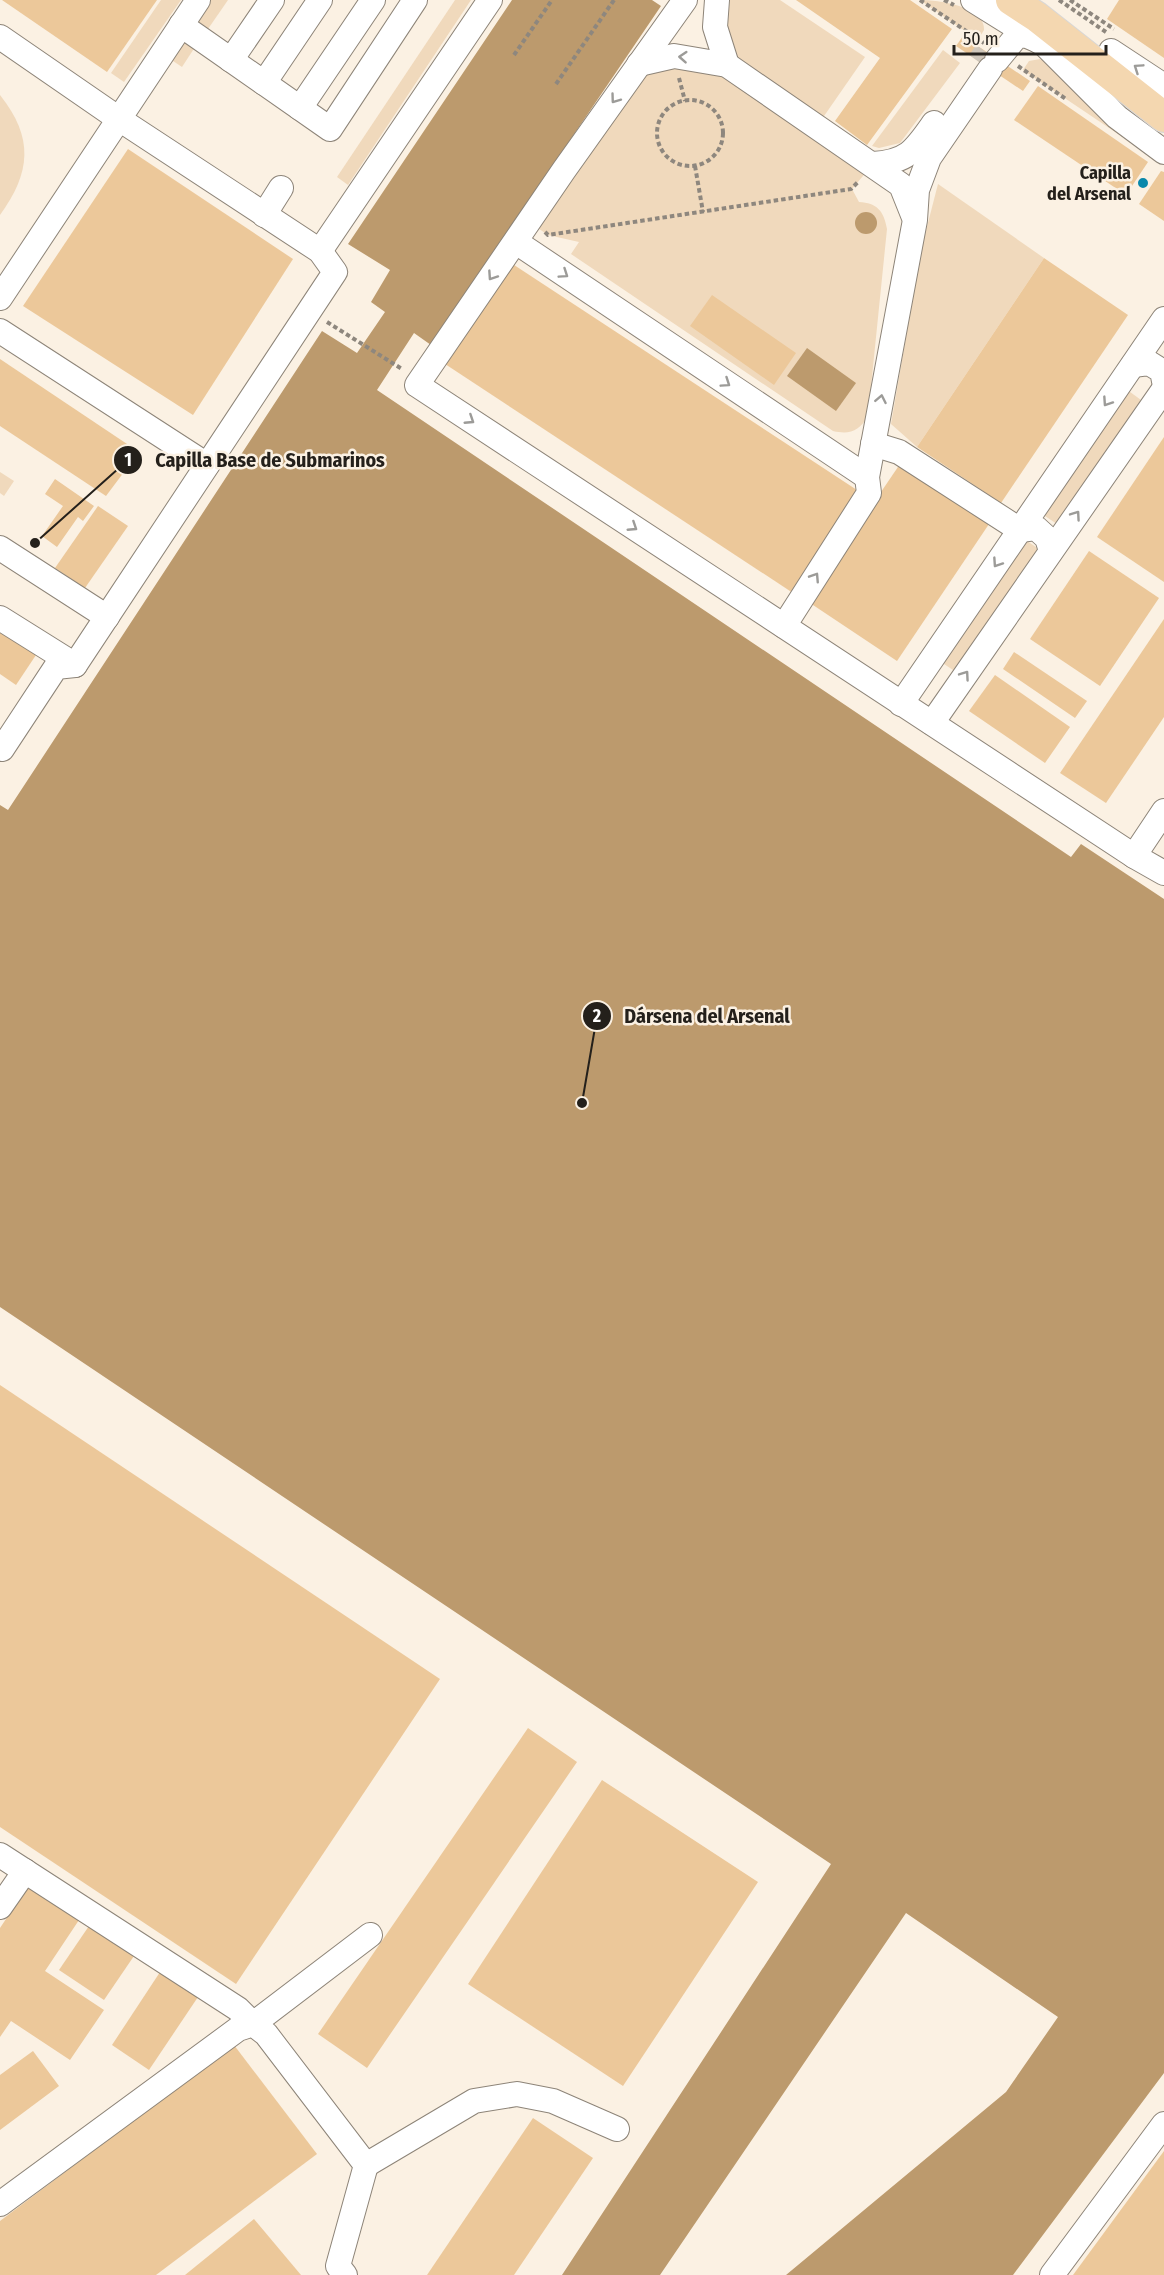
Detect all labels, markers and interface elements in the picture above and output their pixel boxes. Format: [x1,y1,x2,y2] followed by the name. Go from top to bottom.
[954,18,1106,56] scale bar
[963,28,999,50] text: 50 m
[679,51,688,64] one-way arrow
[1133,64,1144,75] one-way arrow
[611,92,622,103] one-way arrow
[1047,162,1131,205] place label: Capilla del Arsenal
[1136,176,1150,190] marker: Capilla del Arsenal
[558,267,569,278] one-way arrow
[487,270,499,280] one-way arrow
[720,376,731,387] one-way arrow
[874,394,887,404] one-way arrow
[1103,395,1114,406] one-way arrow
[464,413,475,424] one-way arrow
[113,441,397,479] callout: Capilla Base de Submarinos
[155,448,385,472] text: Capilla Base de Submarinos
[124,449,132,471] text: 1
[1069,510,1080,521] one-way arrow
[627,520,638,531] one-way arrow
[993,556,1004,567] one-way arrow
[808,572,819,583] one-way arrow
[958,670,969,681] one-way arrow
[582,997,801,1035] callout: Dársena del Arsenal
[624,1004,790,1028] text: Dársena del Arsenal
[592,1005,601,1027] text: 2

